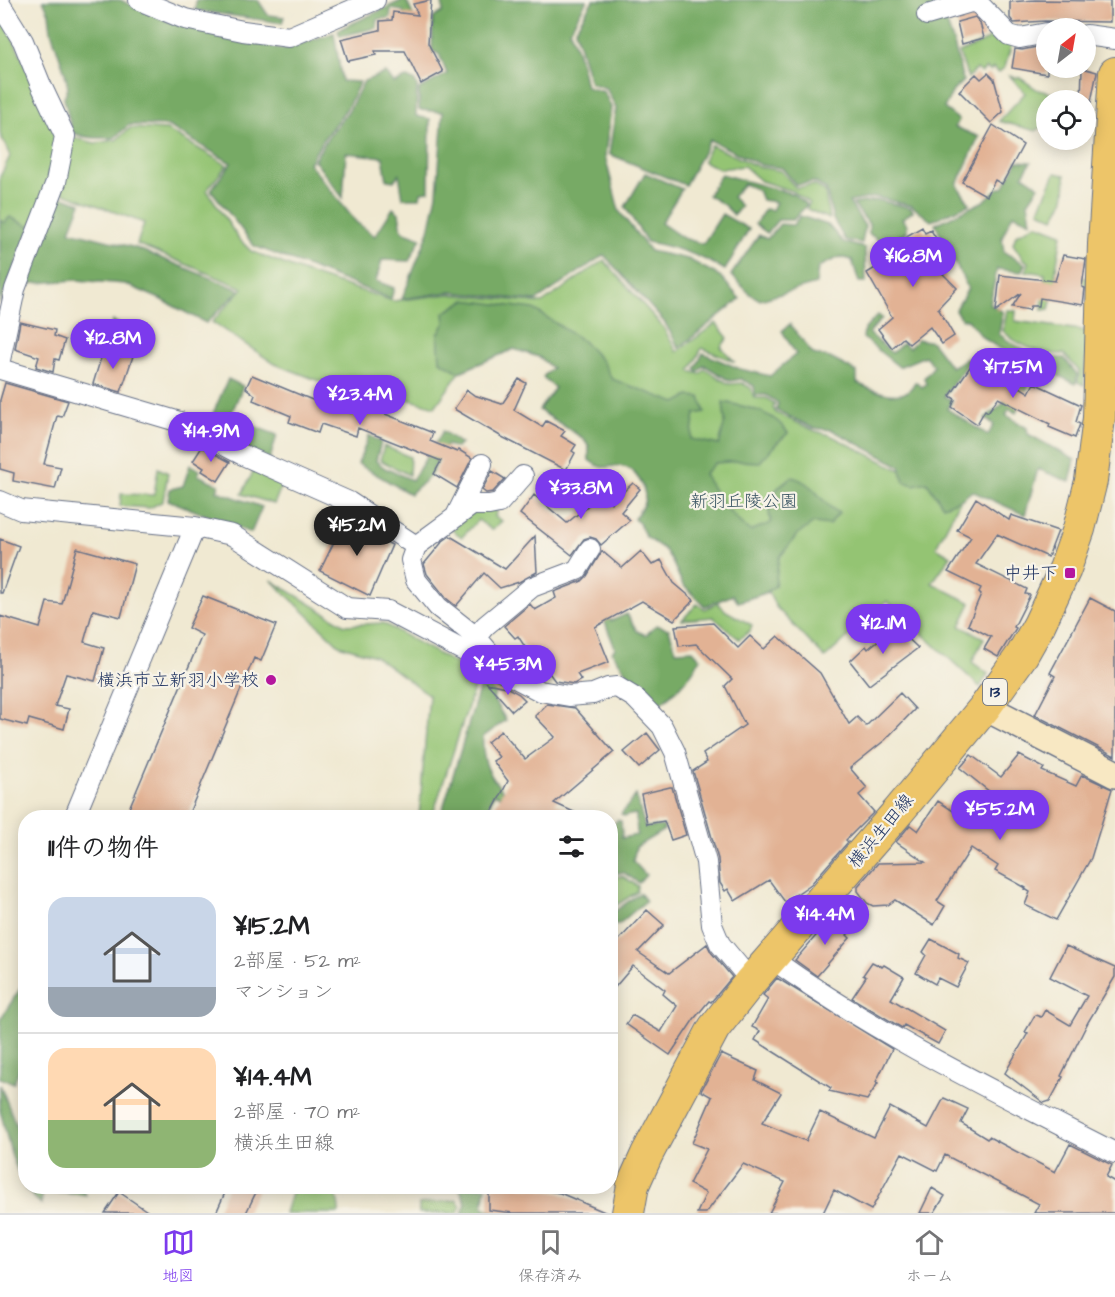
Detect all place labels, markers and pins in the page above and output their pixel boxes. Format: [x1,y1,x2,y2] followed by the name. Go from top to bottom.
[864,237,962,288] pin: ¥16.8M
[64,319,162,370] pin: ¥12.8M
[964,348,1062,399] pin: ¥17.5M
[311,375,409,426] pin: ¥23.4M
[162,412,260,463] pin: ¥14.9M
[532,469,630,520] pin: ¥33.8M
[308,506,406,557] pin: ¥15.2M
[1004,561,1058,586] place label: 中井下
[1063,566,1077,580] marker: 中井下
[834,604,932,655] pin: ¥12.1M
[459,645,557,696] pin: ¥45.3M
[97,668,259,693] place label: 横浜市立新羽小学校
[264,673,278,687] marker: 横浜市立新羽小学校
[951,790,1049,841] pin: ¥55.2M
[776,895,874,946] pin: ¥14.4M

